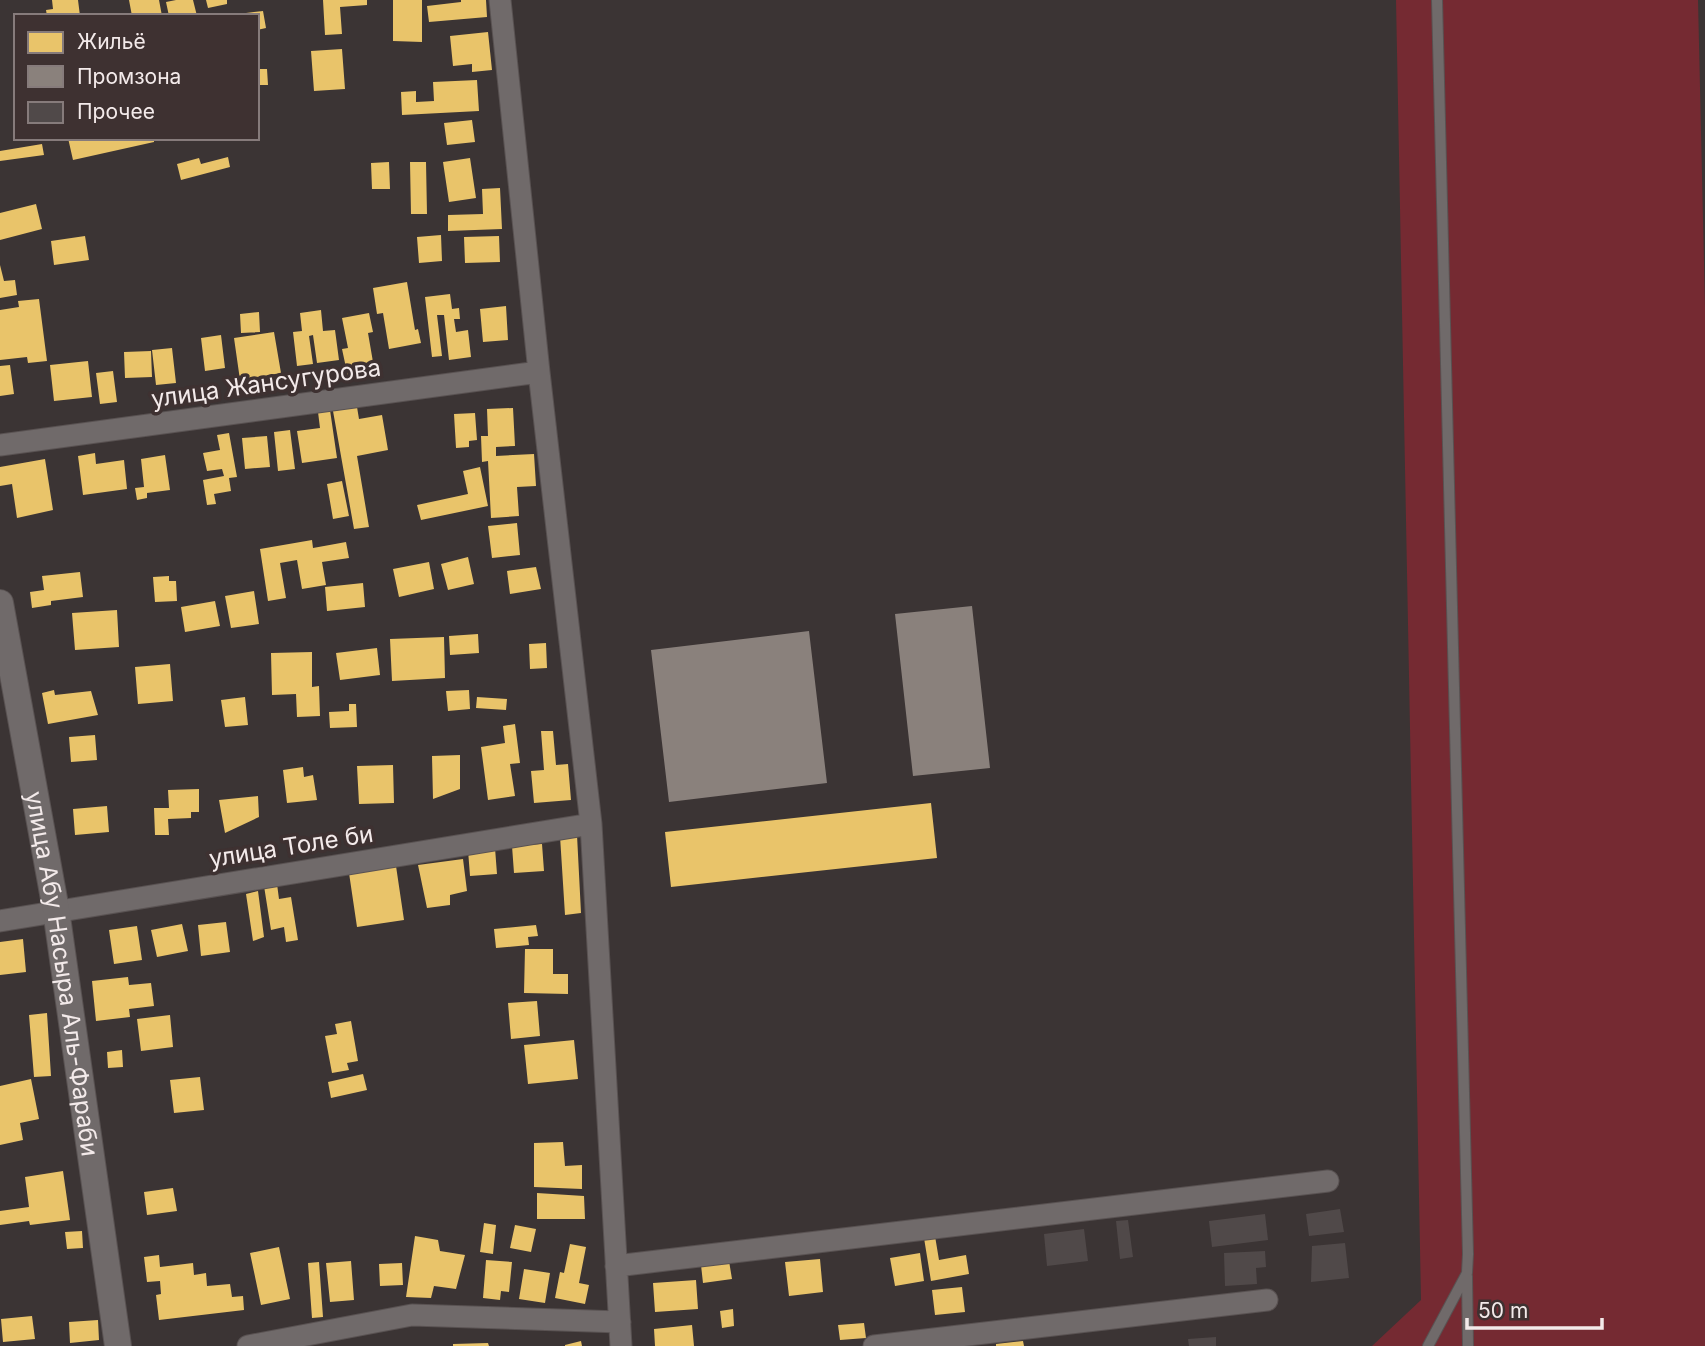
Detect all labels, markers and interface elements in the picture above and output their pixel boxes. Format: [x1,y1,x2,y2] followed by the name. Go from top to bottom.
[14,14,259,140] legend
[77,29,146,54] text: Жильё
[77,64,181,89] text: Промзона
[77,99,155,124] text: Прочее
[149,353,383,413] street label: улица Жансугурова
[20,789,105,1158] street label: улица Абу Насыра Аль-Фараби
[207,819,375,873] street label: улица Толе би
[1467,1286,1602,1330] scale bar
[1478,1298,1528,1323] text: 50 m

